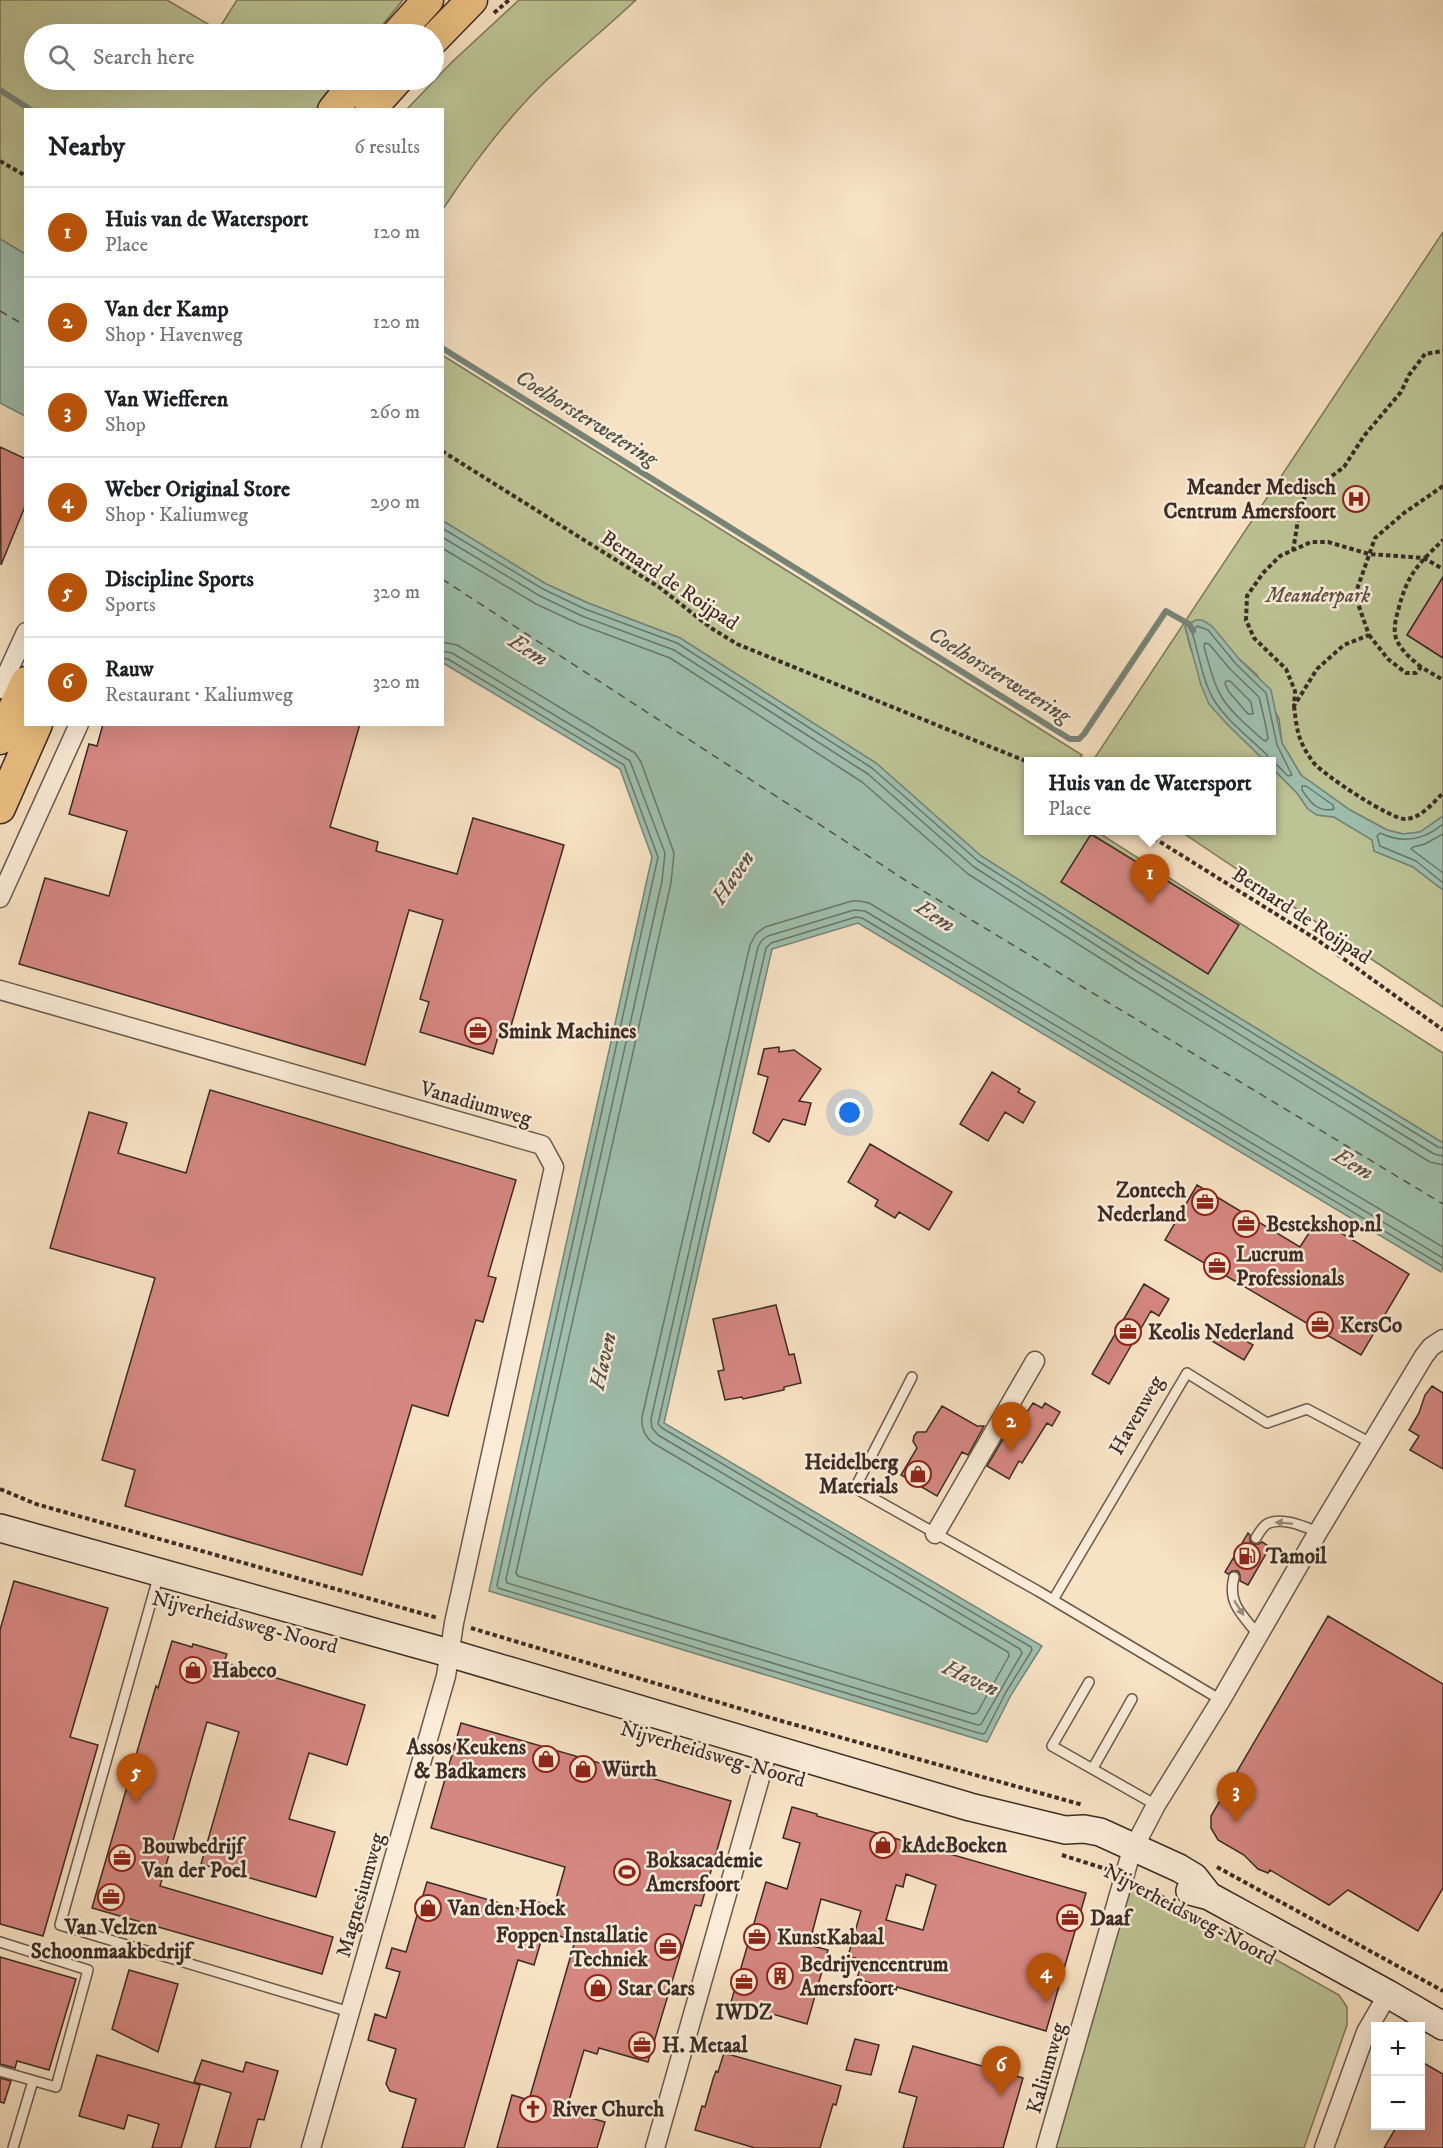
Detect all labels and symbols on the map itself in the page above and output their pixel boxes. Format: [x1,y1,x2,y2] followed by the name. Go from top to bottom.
[510,364,664,474] water label: Coelhorsterwetering
[1163,475,1337,525] place label: Meander Medisch Centrum Amersfoort
[1341,484,1371,514] hospital icon: Meander Medisch Centrum Amersfoort
[596,525,744,637] street label: Bernard de Roijpad
[1264,583,1370,609] park label: Meanderpark
[923,621,1077,731] water label: Coelhorsterwetering
[502,627,553,673] water label: Eem
[705,846,761,910] water label: Haven
[1130,854,1170,904] pin: 1
[1227,861,1376,971] street label: Bernard de Roijpad
[909,893,960,939] water label: Eem
[463,1016,493,1046] office icon: Smink Machines
[498,1019,636,1045] place label: Smink Machines
[416,1075,535,1132] street label: Vanadiumweg
[835,1098,864,1127] your location
[1327,1141,1378,1186] water label: Eem
[1097,1178,1187,1228] place label: Zontech Nederland
[1190,1187,1220,1217] office icon: Zontech Nederland
[1231,1209,1261,1239] office icon: Bestekshop.nl
[1266,1212,1382,1238] place label: Bestekshop.nl
[1236,1242,1344,1292] place label: Lucrum Professionals
[1202,1251,1232,1281] office icon: Lucrum Professionals
[1305,1310,1335,1340] office icon: KersCo
[1340,1313,1402,1339] place label: KersCo
[1113,1317,1143,1347] office icon: Keolis Nederland
[1148,1320,1294,1346] place label: Keolis Nederland
[584,1330,623,1394] water label: Haven
[1104,1370,1170,1460] street label: Havenweg
[992,1402,1030,1452] pin: 2
[805,1450,899,1500] place label: Heidelberg Materials
[903,1459,933,1489] shop icon: Heidelberg Materials
[1274,1518,1293,1528] one-way arrow
[1232,1541,1262,1571] fuel station icon: Tamoil
[1265,1544,1327,1570] place label: Tamoil
[149,1586,341,1660] street label: Nijverheidsweg-Noord
[1233,1600,1245,1616] one-way arrow
[937,1653,1003,1703] water label: Haven
[178,1655,208,1685] shop icon: Habeco
[212,1658,276,1684] place label: Habeco
[617,1716,809,1794] street label: Nijverheidsweg-Noord
[406,1735,526,1785] place label: Assos Keukens & Badkamers
[531,1744,561,1774] shop icon: Assos Keukens & Badkamers
[116,1754,156,1803] pin: 5
[568,1754,598,1784] shop icon: Würth
[601,1757,658,1783] place label: Würth
[1216,1772,1256,1822] pin: 3
[331,1829,391,1961] street label: Magnesiumweg
[868,1830,898,1860] shop icon: kAdeBoeken
[901,1833,1008,1859] place label: kAdeBoeken
[141,1834,248,1884] place label: Bouwbedrijf Van der Poel
[107,1843,137,1873] office icon: Bouwbedrijf Van der Poel
[645,1848,763,1898] place label: Boksacademie Amersfoort
[612,1857,642,1887] sports icon: Boksacademie Amersfoort
[1099,1858,1281,1972] street label: Nijverheidsweg-Noord
[96,1882,126,1912] office icon: Van Velzen Schoonmaakbedrijf
[413,1893,443,1923] shop icon: Van den Hoek
[447,1896,566,1922] place label: Van den Hoek
[1055,1903,1085,1933] office icon: Daaf
[1090,1906,1133,1932] place label: Daaf
[31,1915,194,1966] place label: Van Velzen Schoonmaakbedrijf
[742,1922,772,1952] office icon: KunstKabaal
[496,1923,649,1973] place label: Foppen Installatie Techniek
[777,1925,885,1951] place label: KunstKabaal
[653,1932,683,1962] office icon: Foppen Installatie Techniek
[799,1952,949,2002] place label: Bedrijvencentrum Amersfoort
[1026,1954,1066,2003] pin: 4
[765,1961,795,1991] building icon: Bedrijvencentrum Amersfoort
[729,1967,759,1997] office icon: IWDZ
[583,1973,613,2003] shop icon: Star Cars
[618,1976,695,2002] place label: Star Cars
[715,2000,773,2026] place label: IWDZ
[1022,2019,1073,2117] street label: Kaliumweg
[627,2030,657,2060] office icon: H. Metaal
[662,2033,748,2059] place label: H. Metaal
[982,2046,1020,2096] pin: 6
[518,2094,548,2124] church icon: River Church
[552,2097,665,2123] place label: River Church

